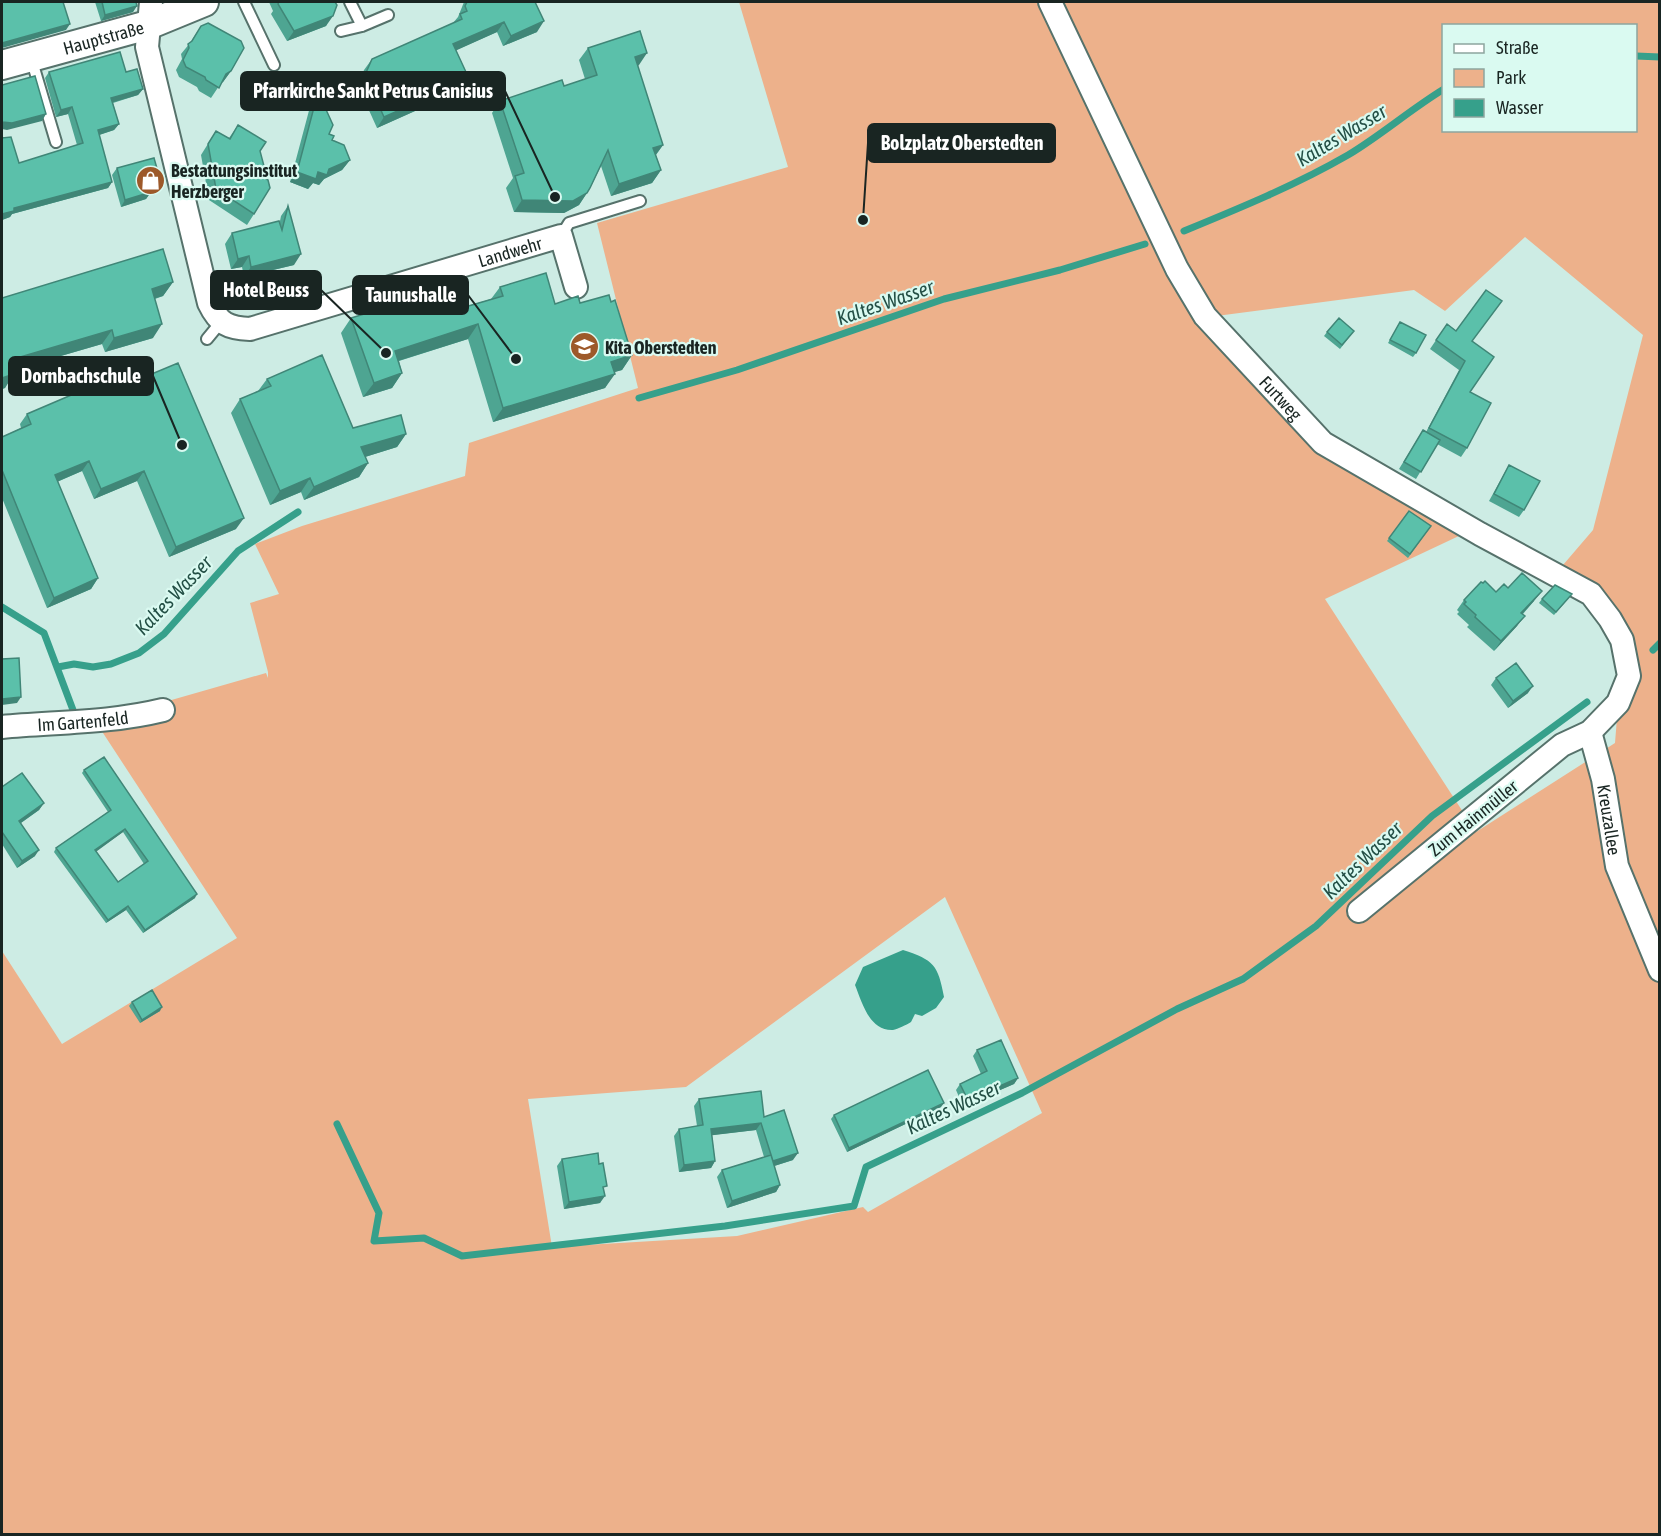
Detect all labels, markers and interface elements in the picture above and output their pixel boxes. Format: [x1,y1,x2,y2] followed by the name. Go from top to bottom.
[61,16,146,58] street label: Hauptstraße
[1442,24,1637,132] legend
[1496,37,1539,58] text: Straße
[1496,67,1526,88] text: Park
[241,72,505,110] callout: Pfarrkirche Sankt Petrus Canisius
[253,79,493,102] text: Pfarrkirche Sankt Petrus Canisius
[1496,97,1544,118] text: Wasser
[1292,99,1391,171] water label: Kaltes Wasser
[868,124,1055,162] callout: Bolzplatz Oberstedten
[881,131,1043,154] text: Bolzplatz Oberstedten
[171,160,298,202] place label: Bestattungsinstitut Herzberger
[134,164,166,196] shop icon: Bestattungsinstitut Herzberger
[475,232,545,271] street label: Landwehr
[211,271,321,309] callout: Hotel Beuss
[834,274,937,329] water label: Kaltes Wasser
[353,276,468,314] callout: Taunushalle
[223,278,309,301] text: Hotel Beuss
[365,283,457,306] text: Taunushalle
[568,331,600,363] school or university icon: Kita Oberstedten
[605,337,717,358] place label: Kita Oberstedten
[9,357,153,395] callout: Dornbachschule
[21,364,141,387] text: Dornbachschule
[1255,371,1307,424] street label: Furtweg
[130,550,217,639] water label: Kaltes Wasser
[37,706,130,735] street label: Im Gartenfeld
[1424,775,1522,860] street label: Zum Hainmüller
[1594,783,1626,857] street label: Kreuzallee
[1318,816,1407,903] water label: Kaltes Wasser
[902,1075,1005,1139] water label: Kaltes Wasser

